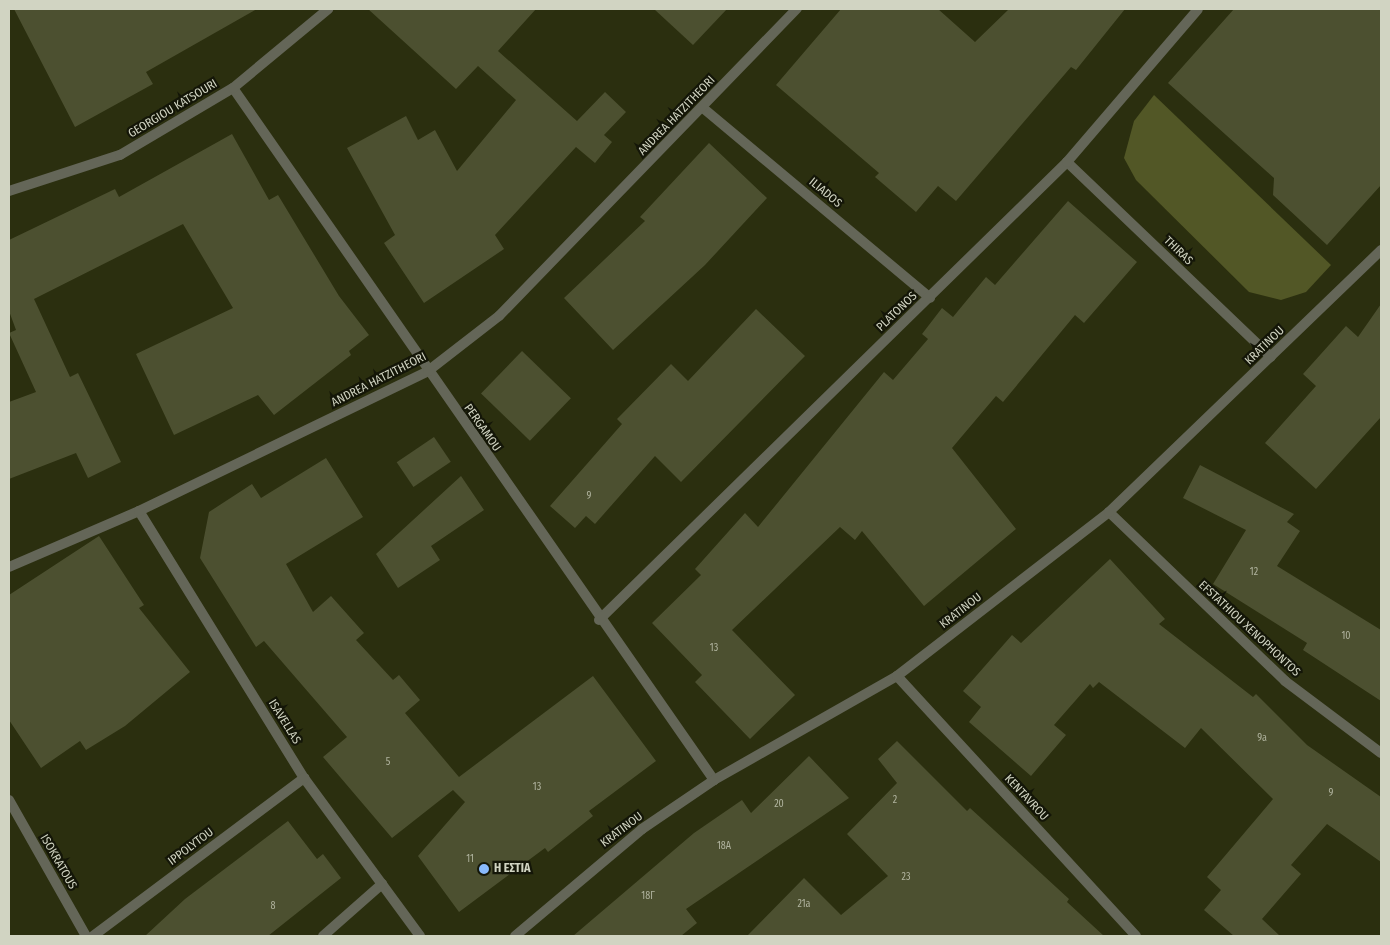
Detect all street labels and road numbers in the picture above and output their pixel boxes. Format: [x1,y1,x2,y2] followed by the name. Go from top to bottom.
[636,73,718,159] street label: ANDREA HATZITHEORI
[126,77,220,141] street label: GEORGIOU KATSOURI
[806,175,844,211] street label: ILIADOS
[1160,234,1196,268] street label: THIRAS
[874,289,920,335] street label: PLATONOS
[1242,324,1288,368] street label: KRATINOU
[329,350,429,410] street label: ANDREA HATZITHEORI
[460,402,504,454] street label: PERGAMOU
[1195,578,1303,680] street label: EFSTATHIOU XENOPHONTOS
[937,590,985,632] street label: KRATINOU
[265,697,303,747] street label: ISAVELLAS
[1001,772,1051,824] street label: KENTAVROU
[598,809,646,851] street label: KRATINOU
[165,825,217,869] street label: IPPOLYTOU
[37,832,79,892] street label: ISOKRATOUS

